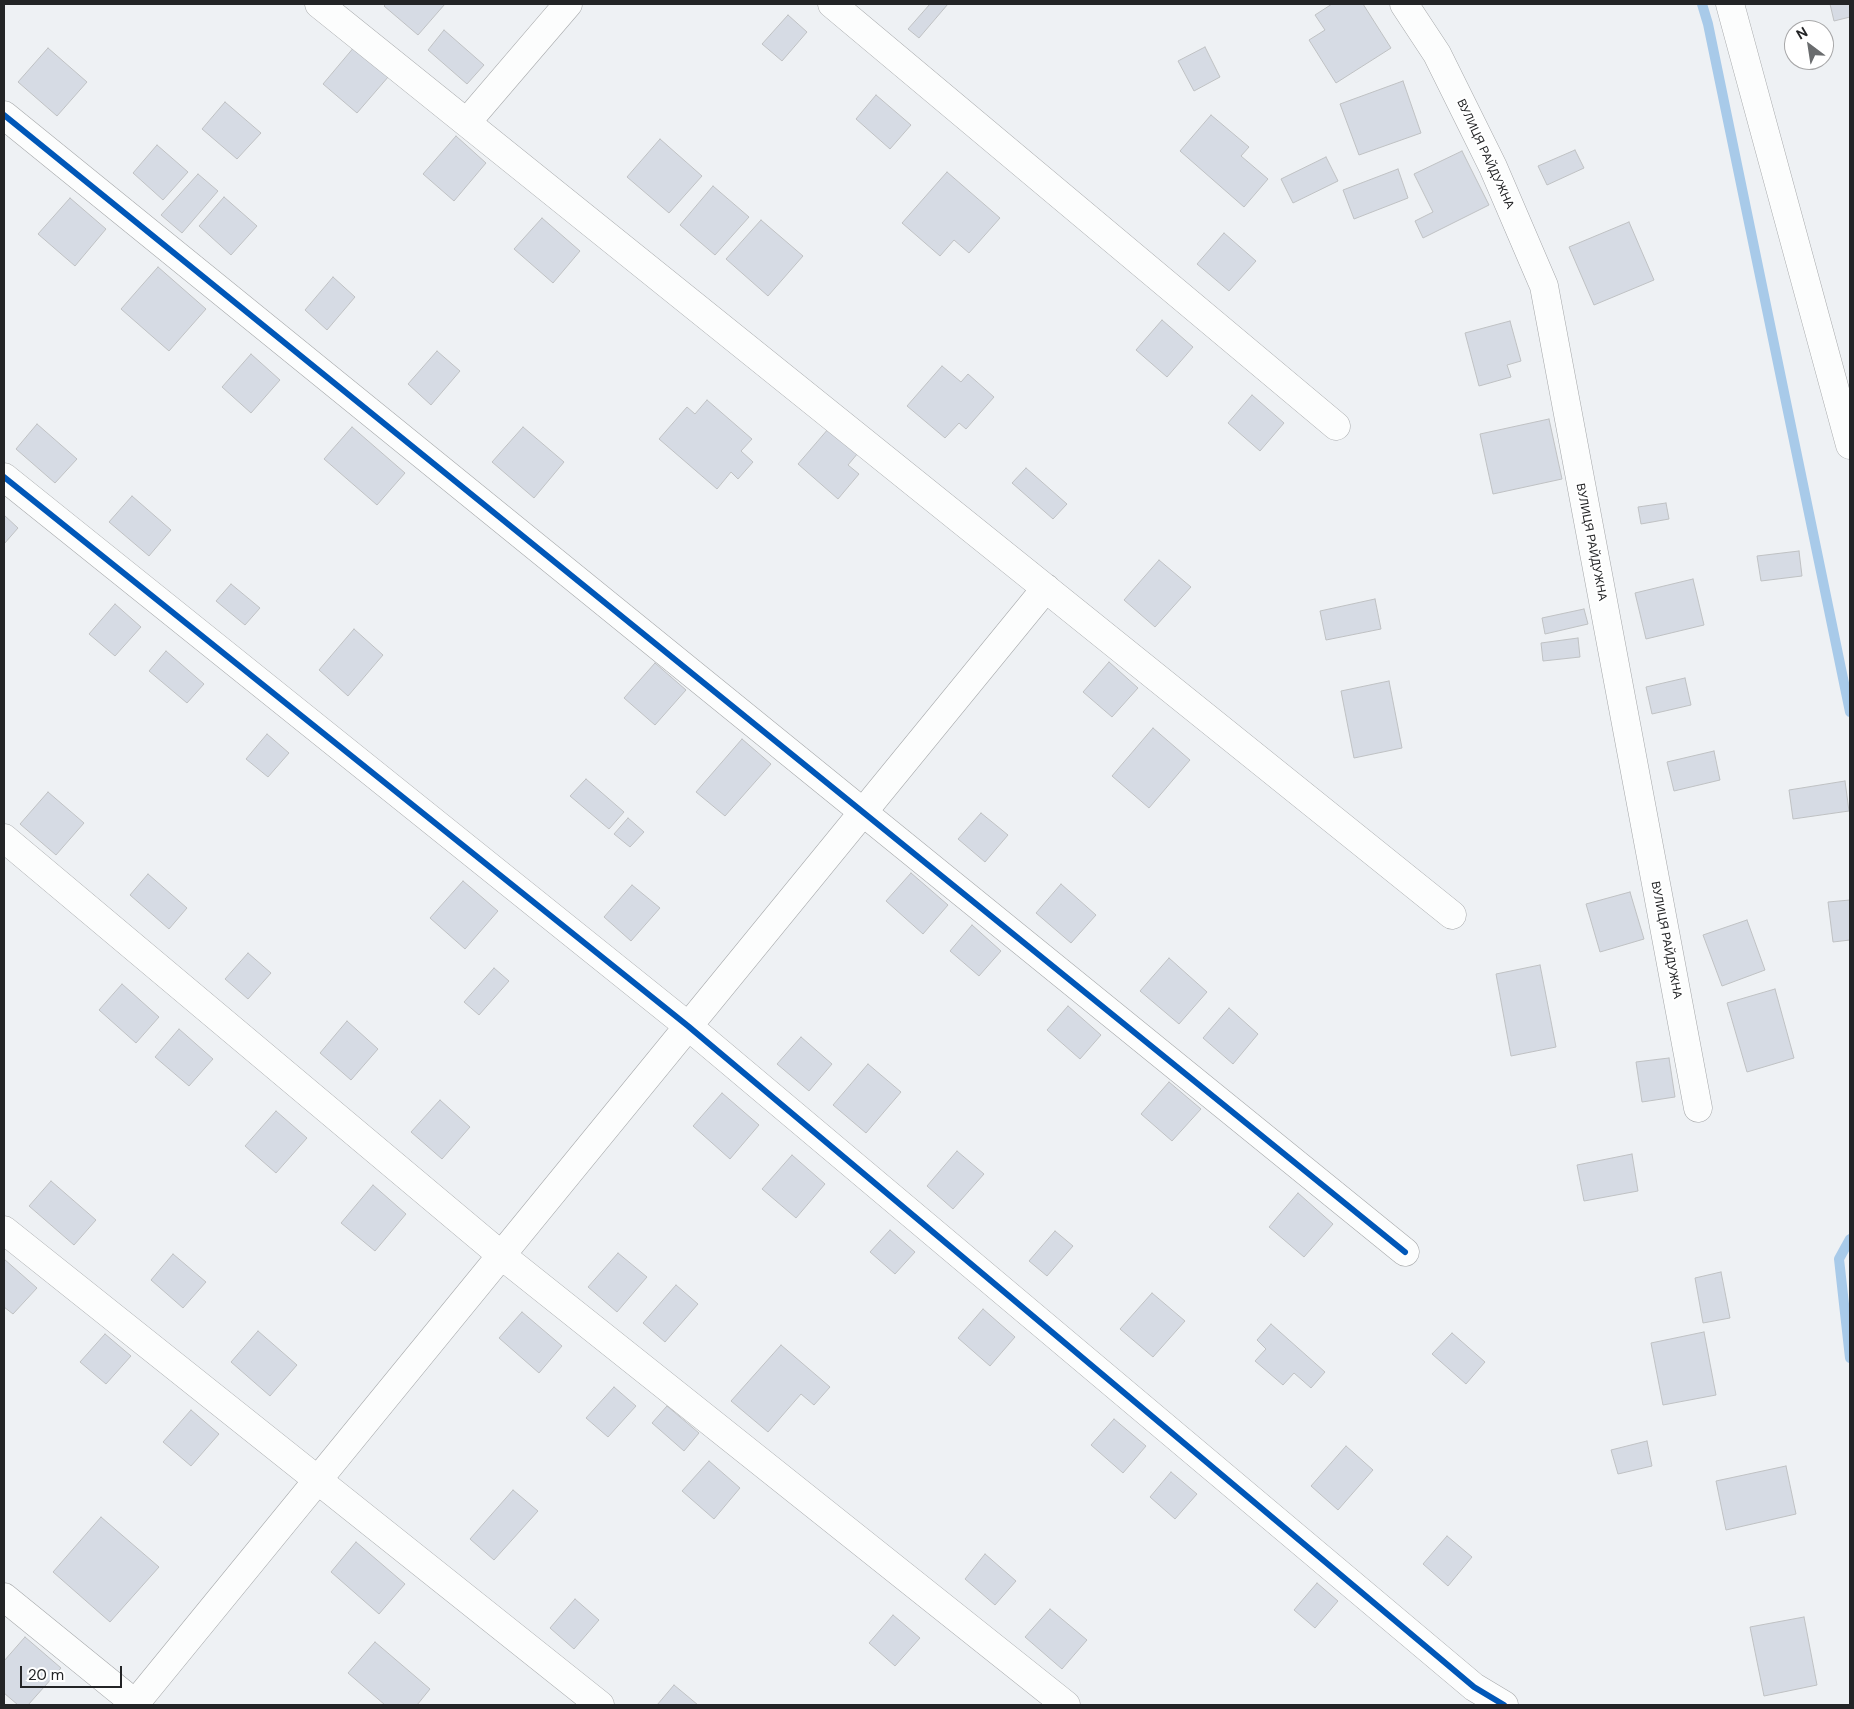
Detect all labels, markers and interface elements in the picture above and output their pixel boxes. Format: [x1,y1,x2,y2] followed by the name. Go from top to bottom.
[1784,20,1834,70] north arrow
[1793,23,1811,43] text: N
[1453,97,1517,211] street label: ВУЛИЦЯ РАЙДУЖНА
[1573,482,1609,602] street label: ВУЛИЦЯ РАЙДУЖНА
[1648,880,1684,1000] street label: ВУЛИЦЯ РАЙДУЖНА
[22,1656,125,1688] scale bar
[28,1665,64,1685] text: 20 m

